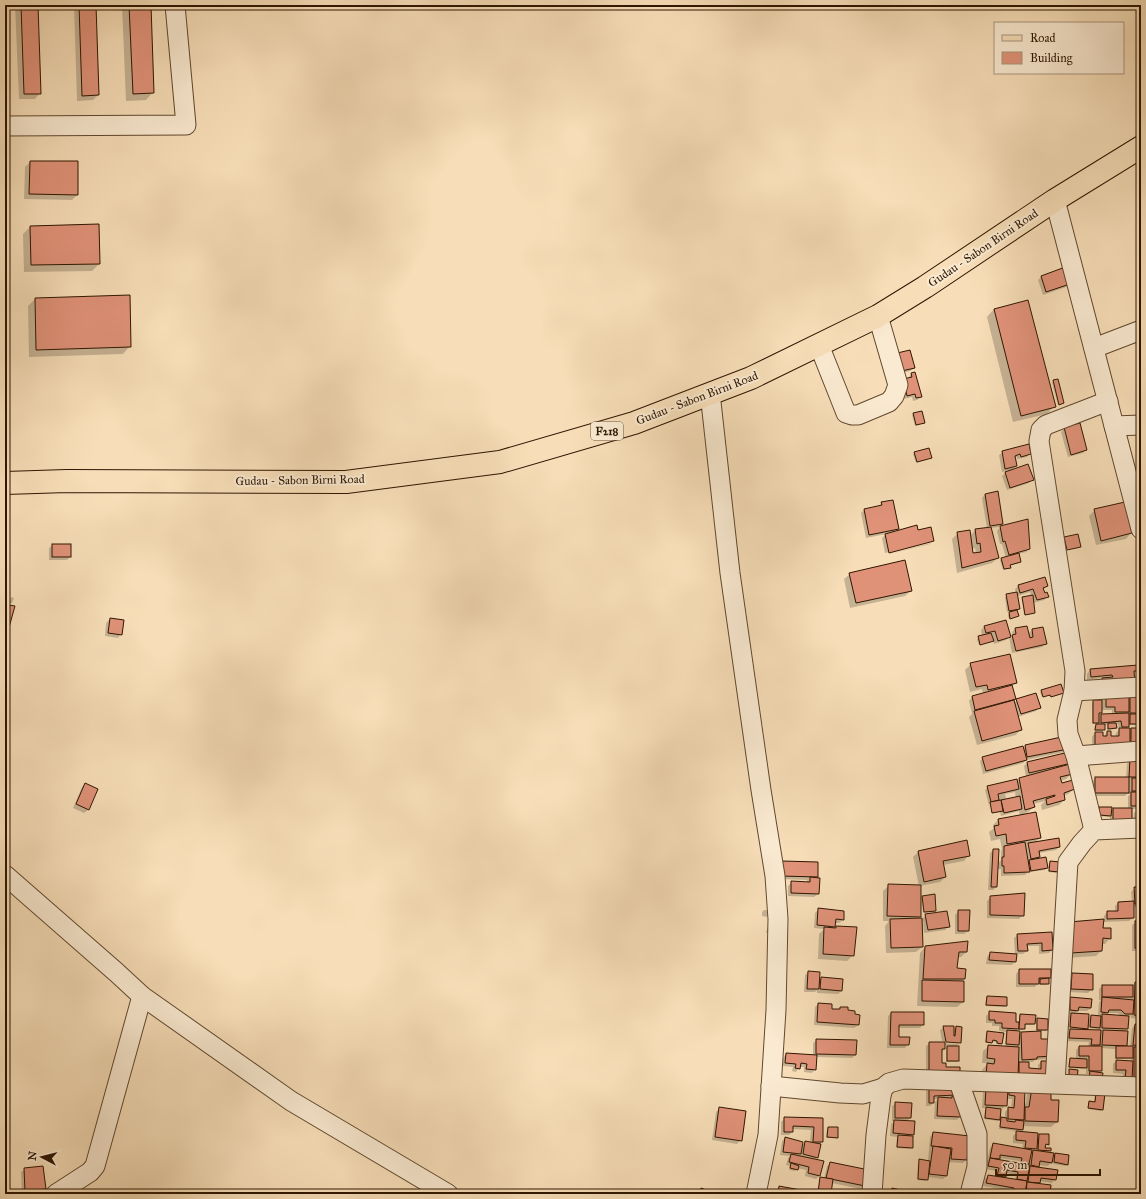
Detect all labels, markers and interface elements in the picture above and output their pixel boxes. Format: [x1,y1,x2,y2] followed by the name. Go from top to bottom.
[994,22,1124,74] legend
[1030,31,1056,45] text: Road
[1030,51,1073,66] text: Building
[925,206,1041,290] street label: Gudau - Sabon Birni Road
[634,368,760,428] street label: Gudau - Sabon Birni Road
[591,422,623,440] road number: F218
[235,472,365,488] street label: Gudau - Sabon Birni Road
[22,1137,62,1177] north arrow
[26,1150,40,1161] text: N
[996,1151,1100,1177] scale bar
[1002,1158,1027,1172] text: 50 m

